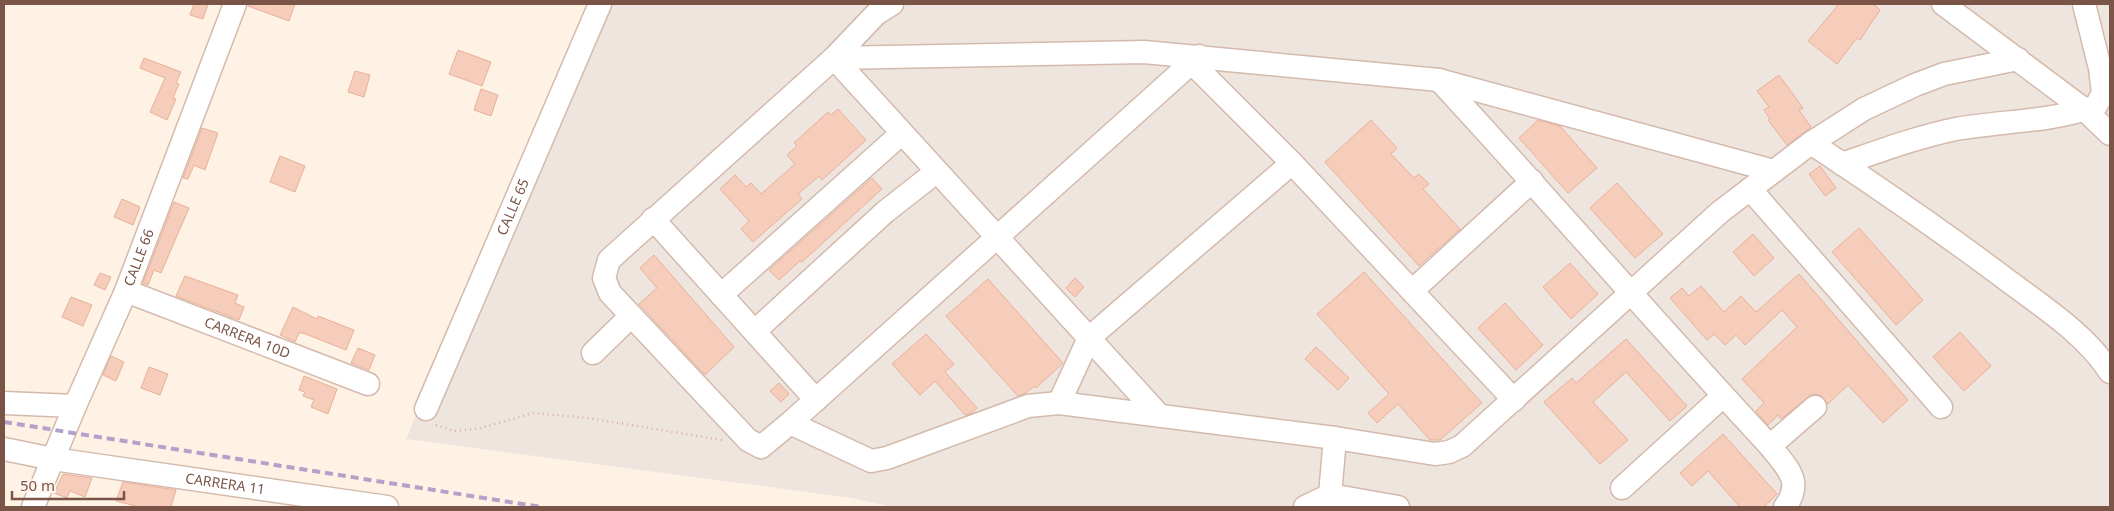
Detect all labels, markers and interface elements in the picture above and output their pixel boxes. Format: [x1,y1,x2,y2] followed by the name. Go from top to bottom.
[492,175,533,238] street label: CALLE 65
[119,226,158,289] street label: CALLE 66
[202,312,293,362] street label: CARRERA 10D
[12,468,125,500] scale bar
[184,468,266,498] street label: CARRERA 11
[20,475,55,495] text: 50 m

